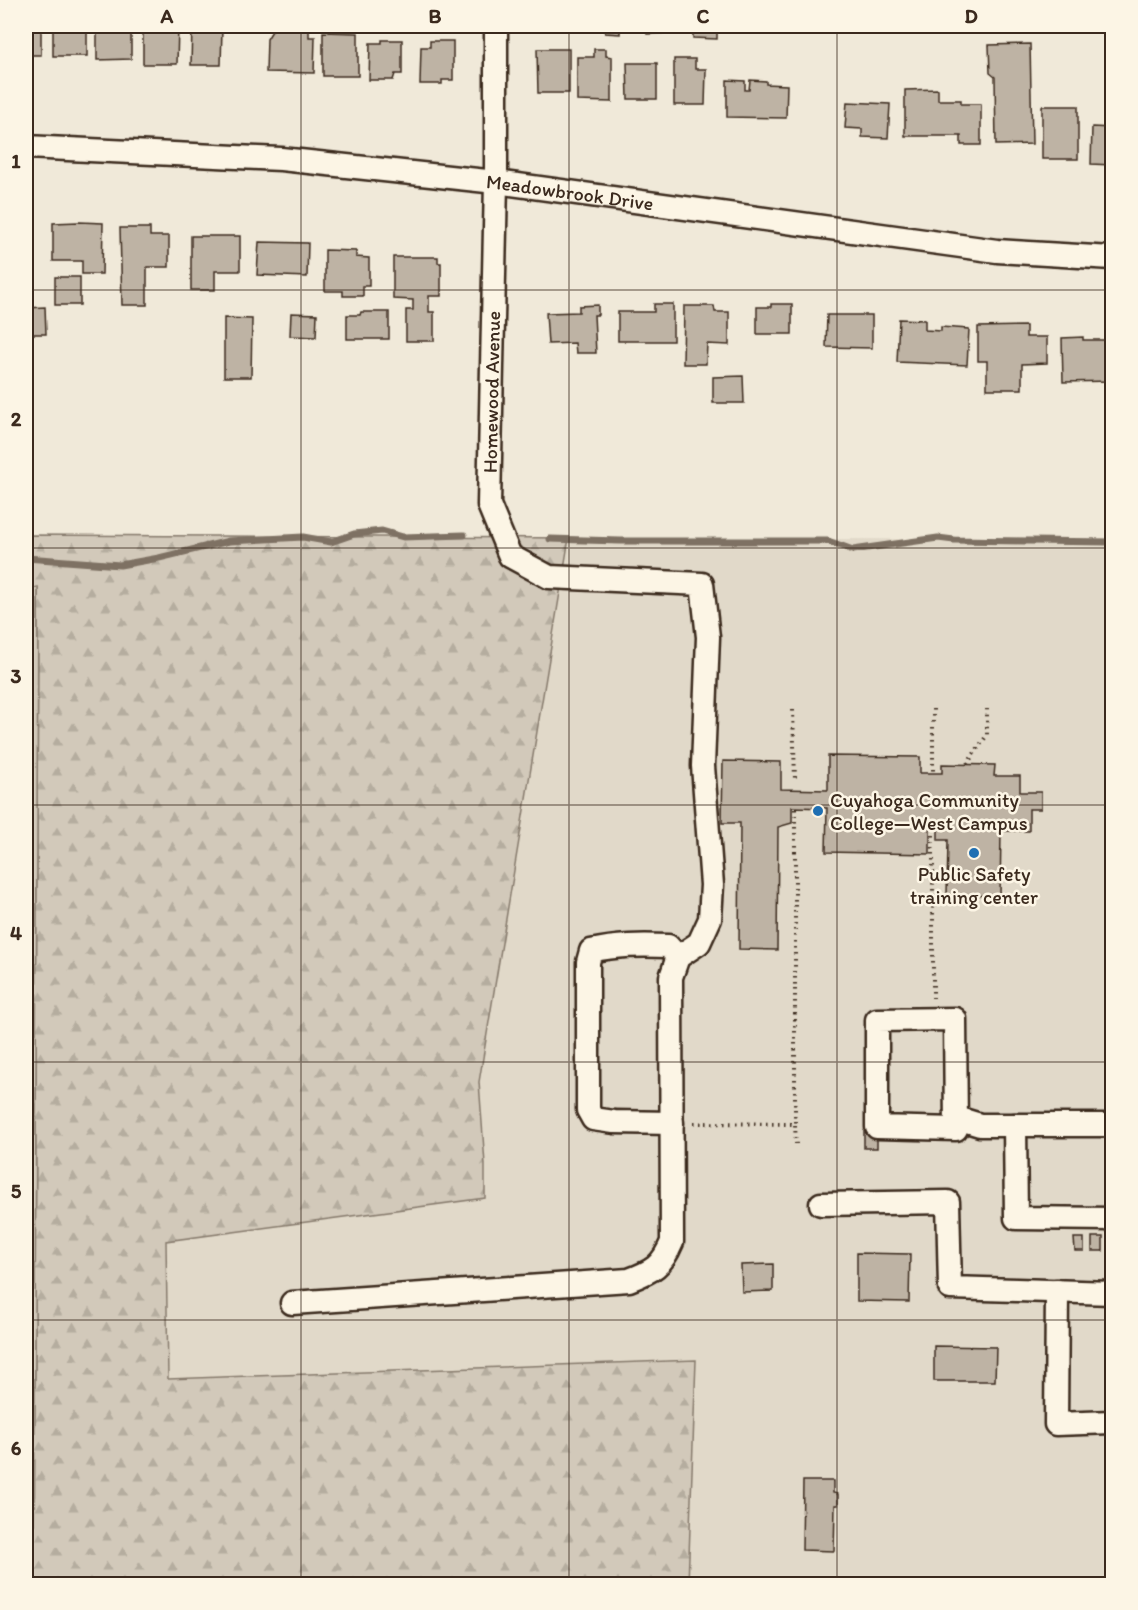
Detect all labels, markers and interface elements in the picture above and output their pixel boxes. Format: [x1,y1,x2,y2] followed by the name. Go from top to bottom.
[160,4,174,28] text: A
[429,4,442,28] text: B
[697,4,710,28] text: C
[964,4,978,28] text: D
[11,149,21,173] text: 1
[485,169,655,216] street label: Meadowbrook Drive
[478,310,505,473] street label: Homewood Avenue
[11,407,22,431] text: 2
[11,664,22,688] text: 3
[830,788,1028,835] place label: Cuyahoga Community College—West Campus
[811,804,825,818] marker: Cuyahoga Community College—West Campus
[967,846,981,860] marker: Public Safety training center
[910,862,1038,909] place label: Public Safety training center
[10,921,22,945] text: 4
[11,1179,22,1203] text: 5
[11,1436,22,1460] text: 6

